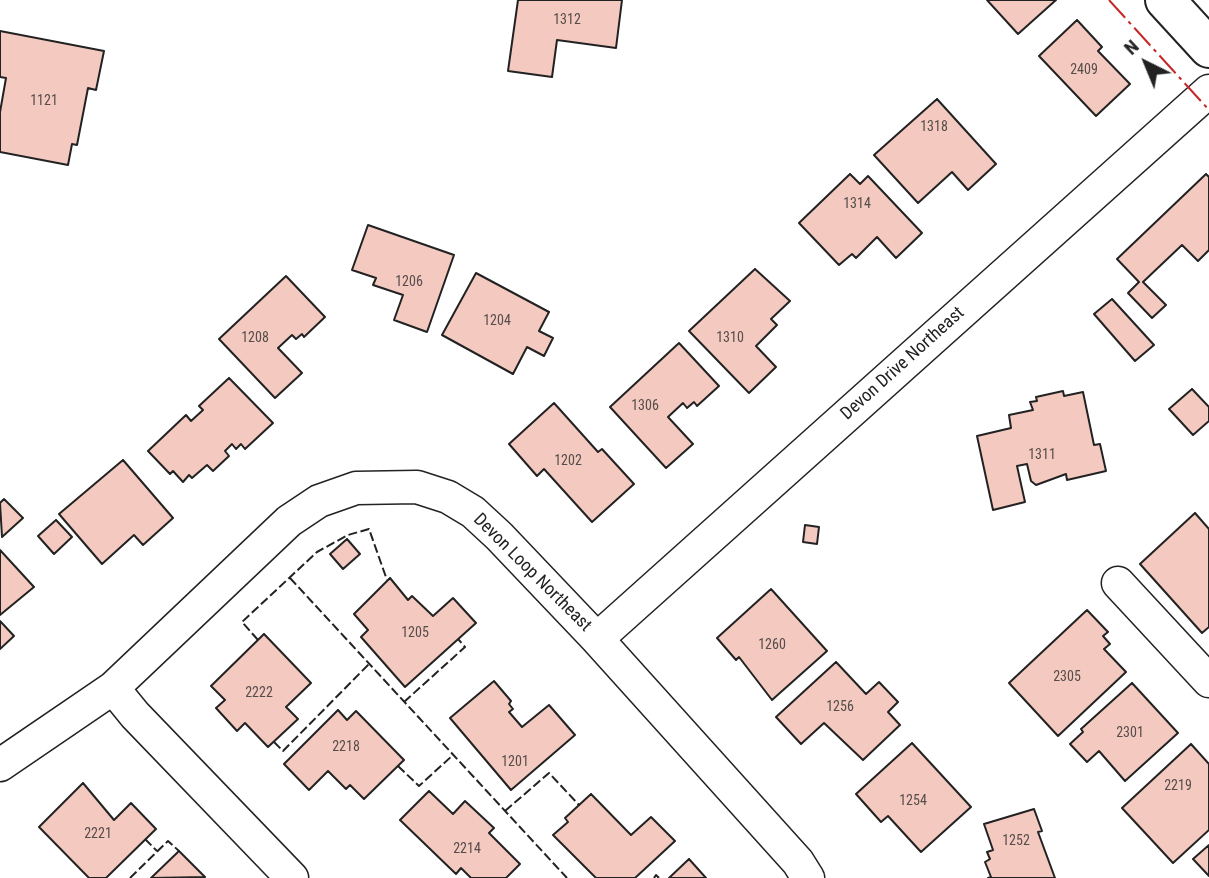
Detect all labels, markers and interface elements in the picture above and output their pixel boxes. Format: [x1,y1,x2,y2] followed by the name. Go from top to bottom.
[553,12,581,28] house number: 1312
[1111,28,1181,98] north arrow
[1119,35,1143,60] text: N
[1070,62,1098,78] house number: 2409
[30,93,58,109] house number: 1121
[920,119,948,135] house number: 1318
[843,196,871,212] house number: 1314
[395,274,423,290] house number: 1206
[837,303,969,425] street label: Devon Drive Northeast
[483,313,511,329] house number: 1204
[241,330,269,346] house number: 1208
[716,330,744,346] house number: 1310
[631,398,659,414] house number: 1306
[1028,447,1056,463] house number: 1311
[554,453,582,469] house number: 1202
[468,509,596,637] street label: Devon Loop Northeast
[401,625,429,641] house number: 1205
[758,637,786,653] house number: 1260
[1053,669,1081,685] house number: 2305
[245,685,273,701] house number: 2222
[826,699,854,715] house number: 1256
[1116,725,1144,741] house number: 2301
[332,739,360,755] house number: 2218
[501,754,529,770] house number: 1201
[1164,778,1192,794] house number: 2219
[899,793,927,809] house number: 1254
[84,826,112,842] house number: 2221
[1002,833,1030,849] house number: 1252
[453,841,481,857] house number: 2214

